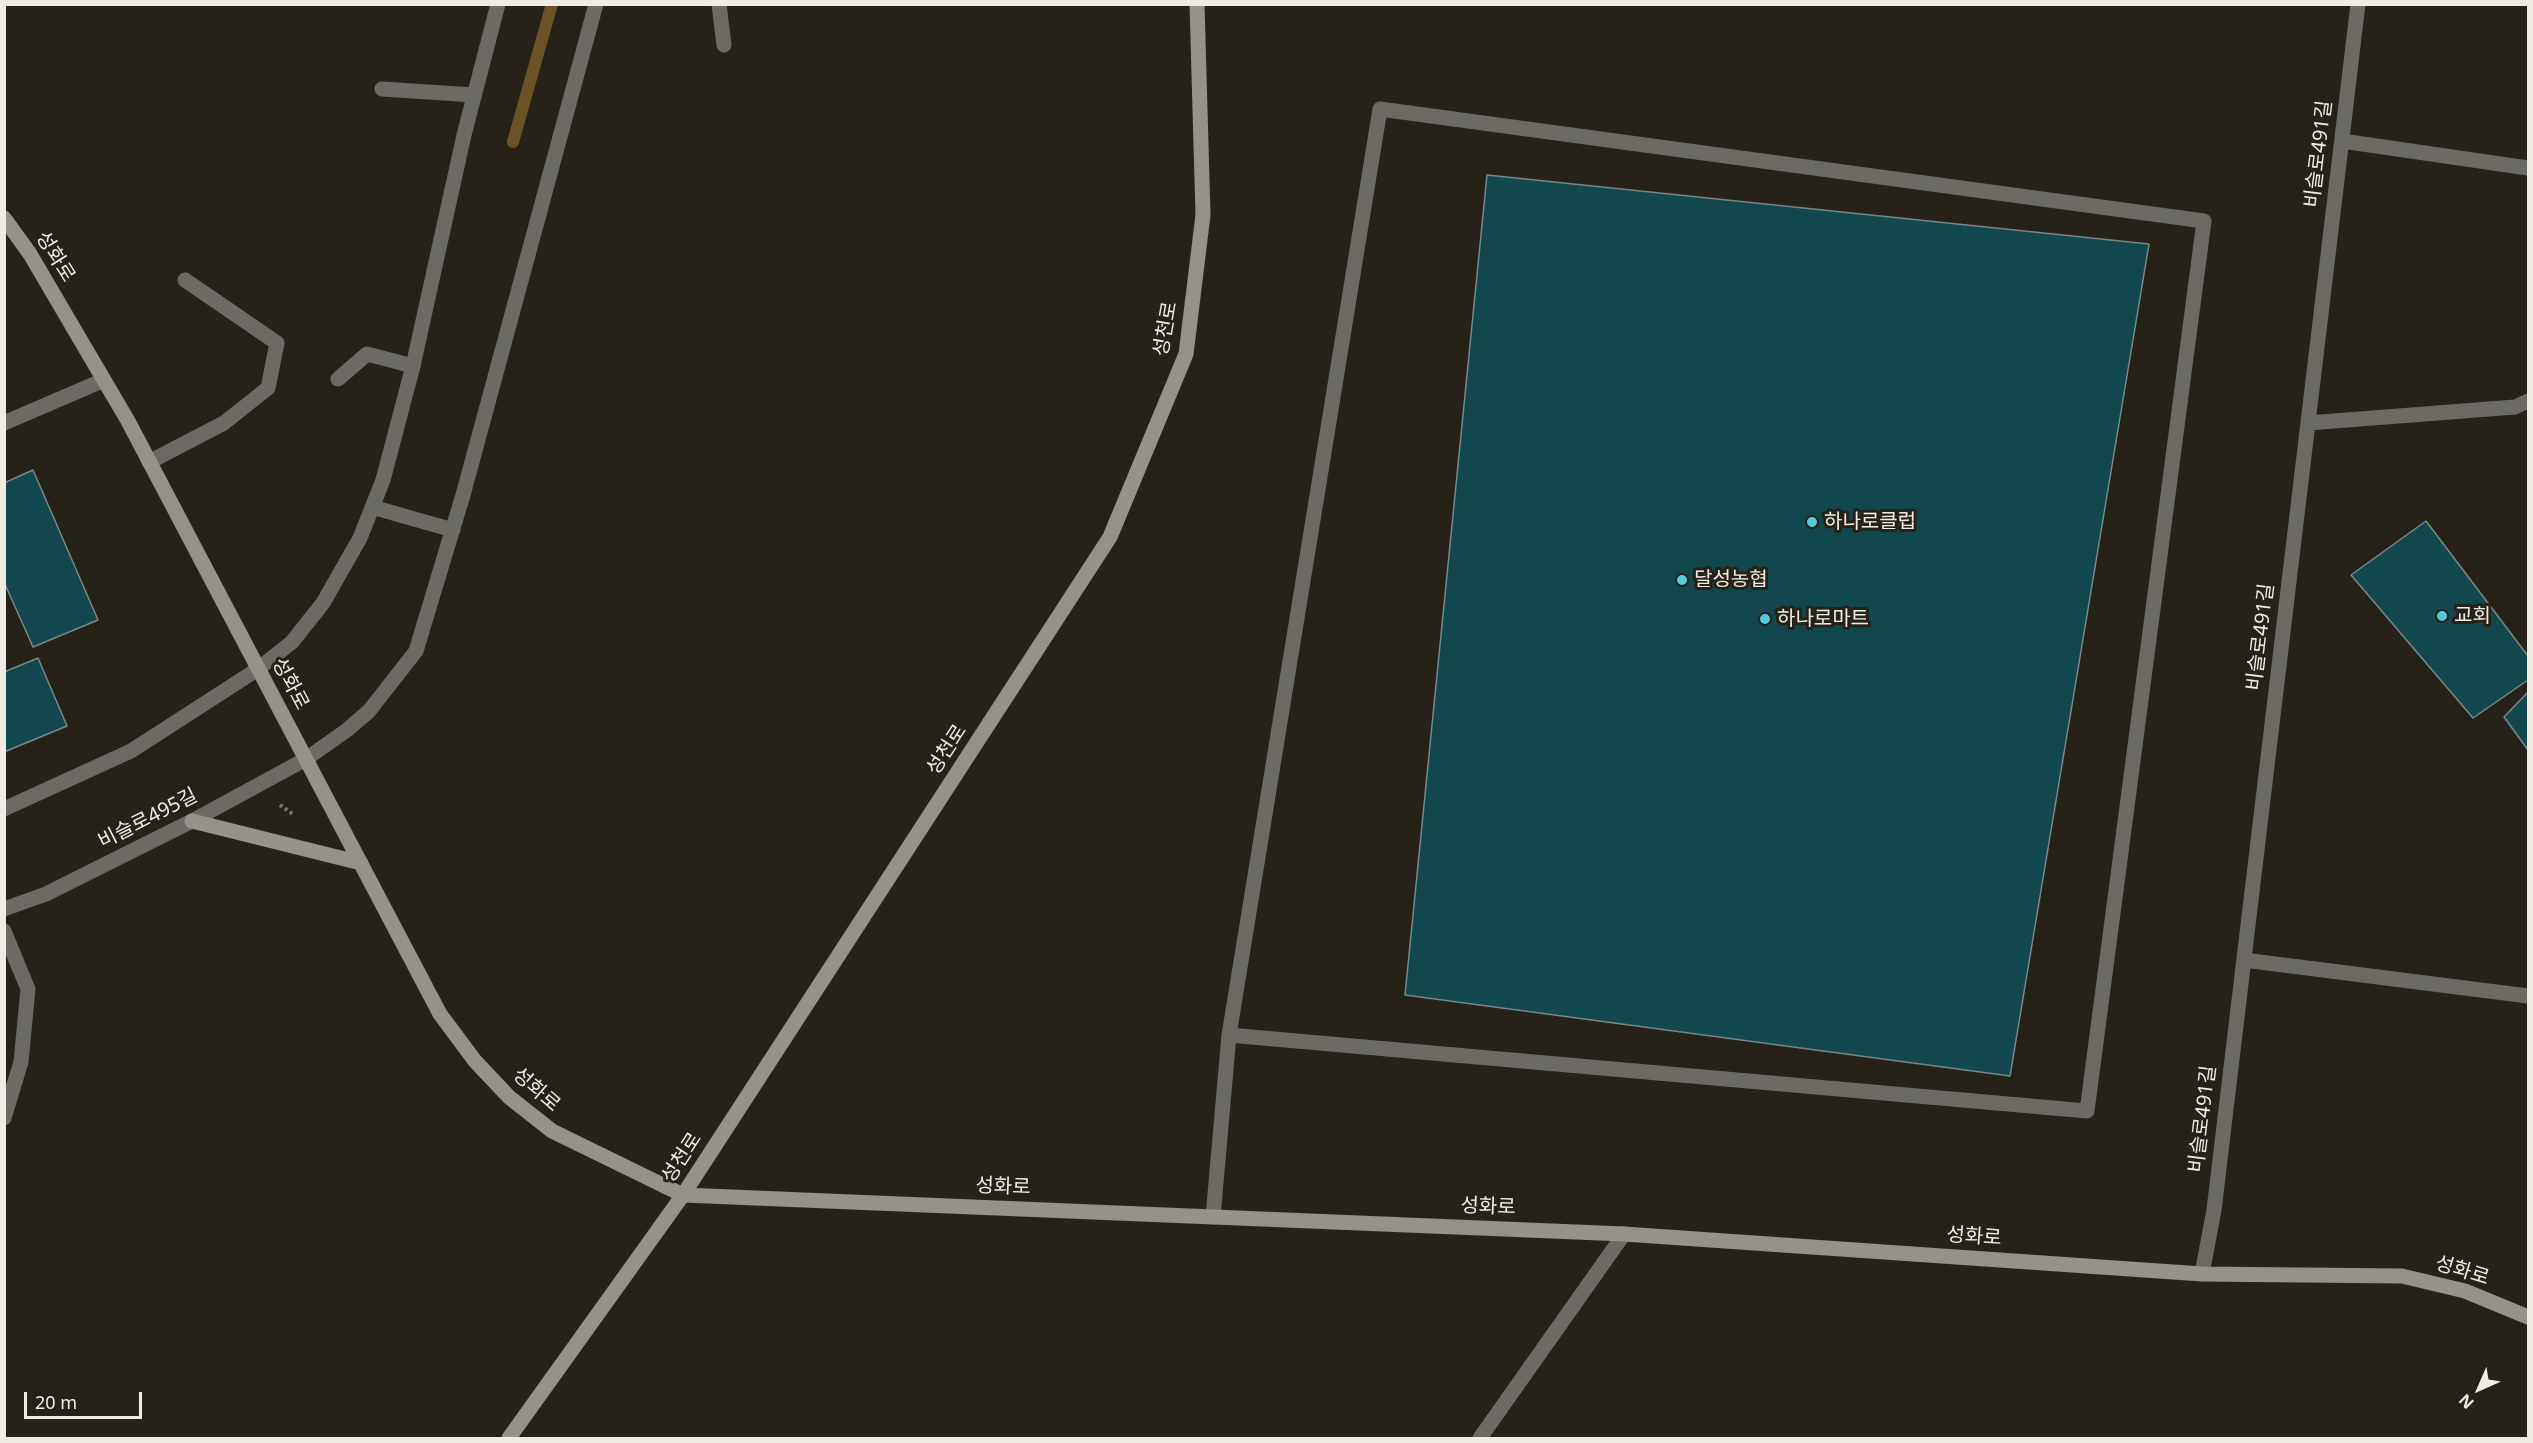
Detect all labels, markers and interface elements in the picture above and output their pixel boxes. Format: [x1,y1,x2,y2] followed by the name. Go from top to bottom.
[2301,99,2337,209] street label: 비슬로491길
[30,227,80,287] street label: 성화로
[1149,300,1183,358] street label: 성천로
[1824,510,1916,534] place label: 하나로클럽
[1805,515,1819,529] marker: 하나로클럽
[1694,568,1768,592] place label: 달성농협
[1675,573,1689,587] marker: 달성농협
[2243,582,2279,692] street label: 비슬로491길
[2454,604,2491,628] place label: 교회
[1777,607,1869,631] place label: 하나로마트
[2435,609,2449,623] marker: 교회
[1758,612,1772,626] marker: 하나로마트
[266,654,314,714] street label: 성화로
[922,720,972,780] street label: 성천로
[94,784,202,854] street label: 비슬로495길
[507,1063,565,1117] street label: 성화로
[2185,1064,2221,1174] street label: 비슬로491길
[657,1128,707,1188] street label: 성천로
[975,1174,1031,1200] street label: 성화로
[1460,1194,1516,1220] street label: 성화로
[1946,1223,2002,1251] street label: 성화로
[2432,1251,2492,1291] street label: 성화로
[2449,1359,2509,1419] north arrow
[27,1380,146,1418] scale bar
[2454,1389,2479,1414] text: N
[35,1390,77,1414] text: 20 m

